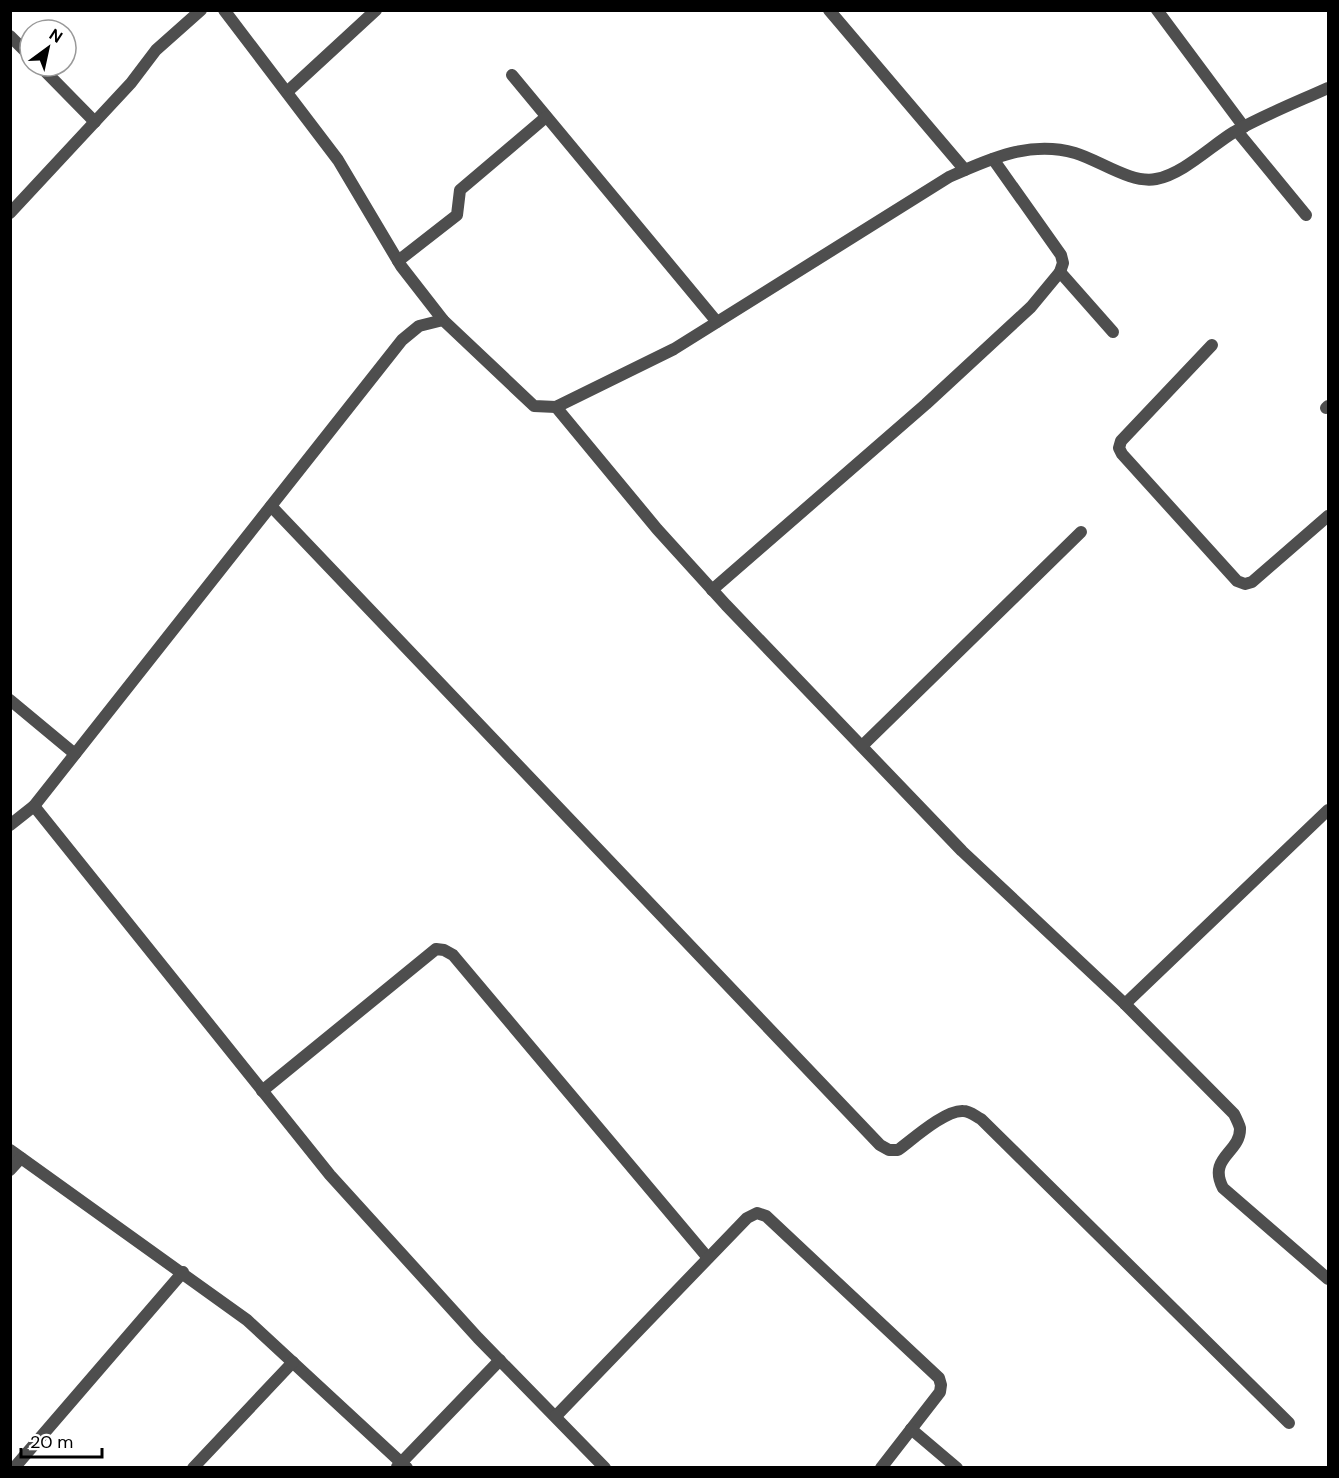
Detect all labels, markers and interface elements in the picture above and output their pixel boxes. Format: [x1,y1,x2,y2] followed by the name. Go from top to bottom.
[18,18,78,78] north arrow
[45,24,67,48] text: N
[21,1421,102,1459] scale bar
[30,1430,73,1454] text: 20 m

